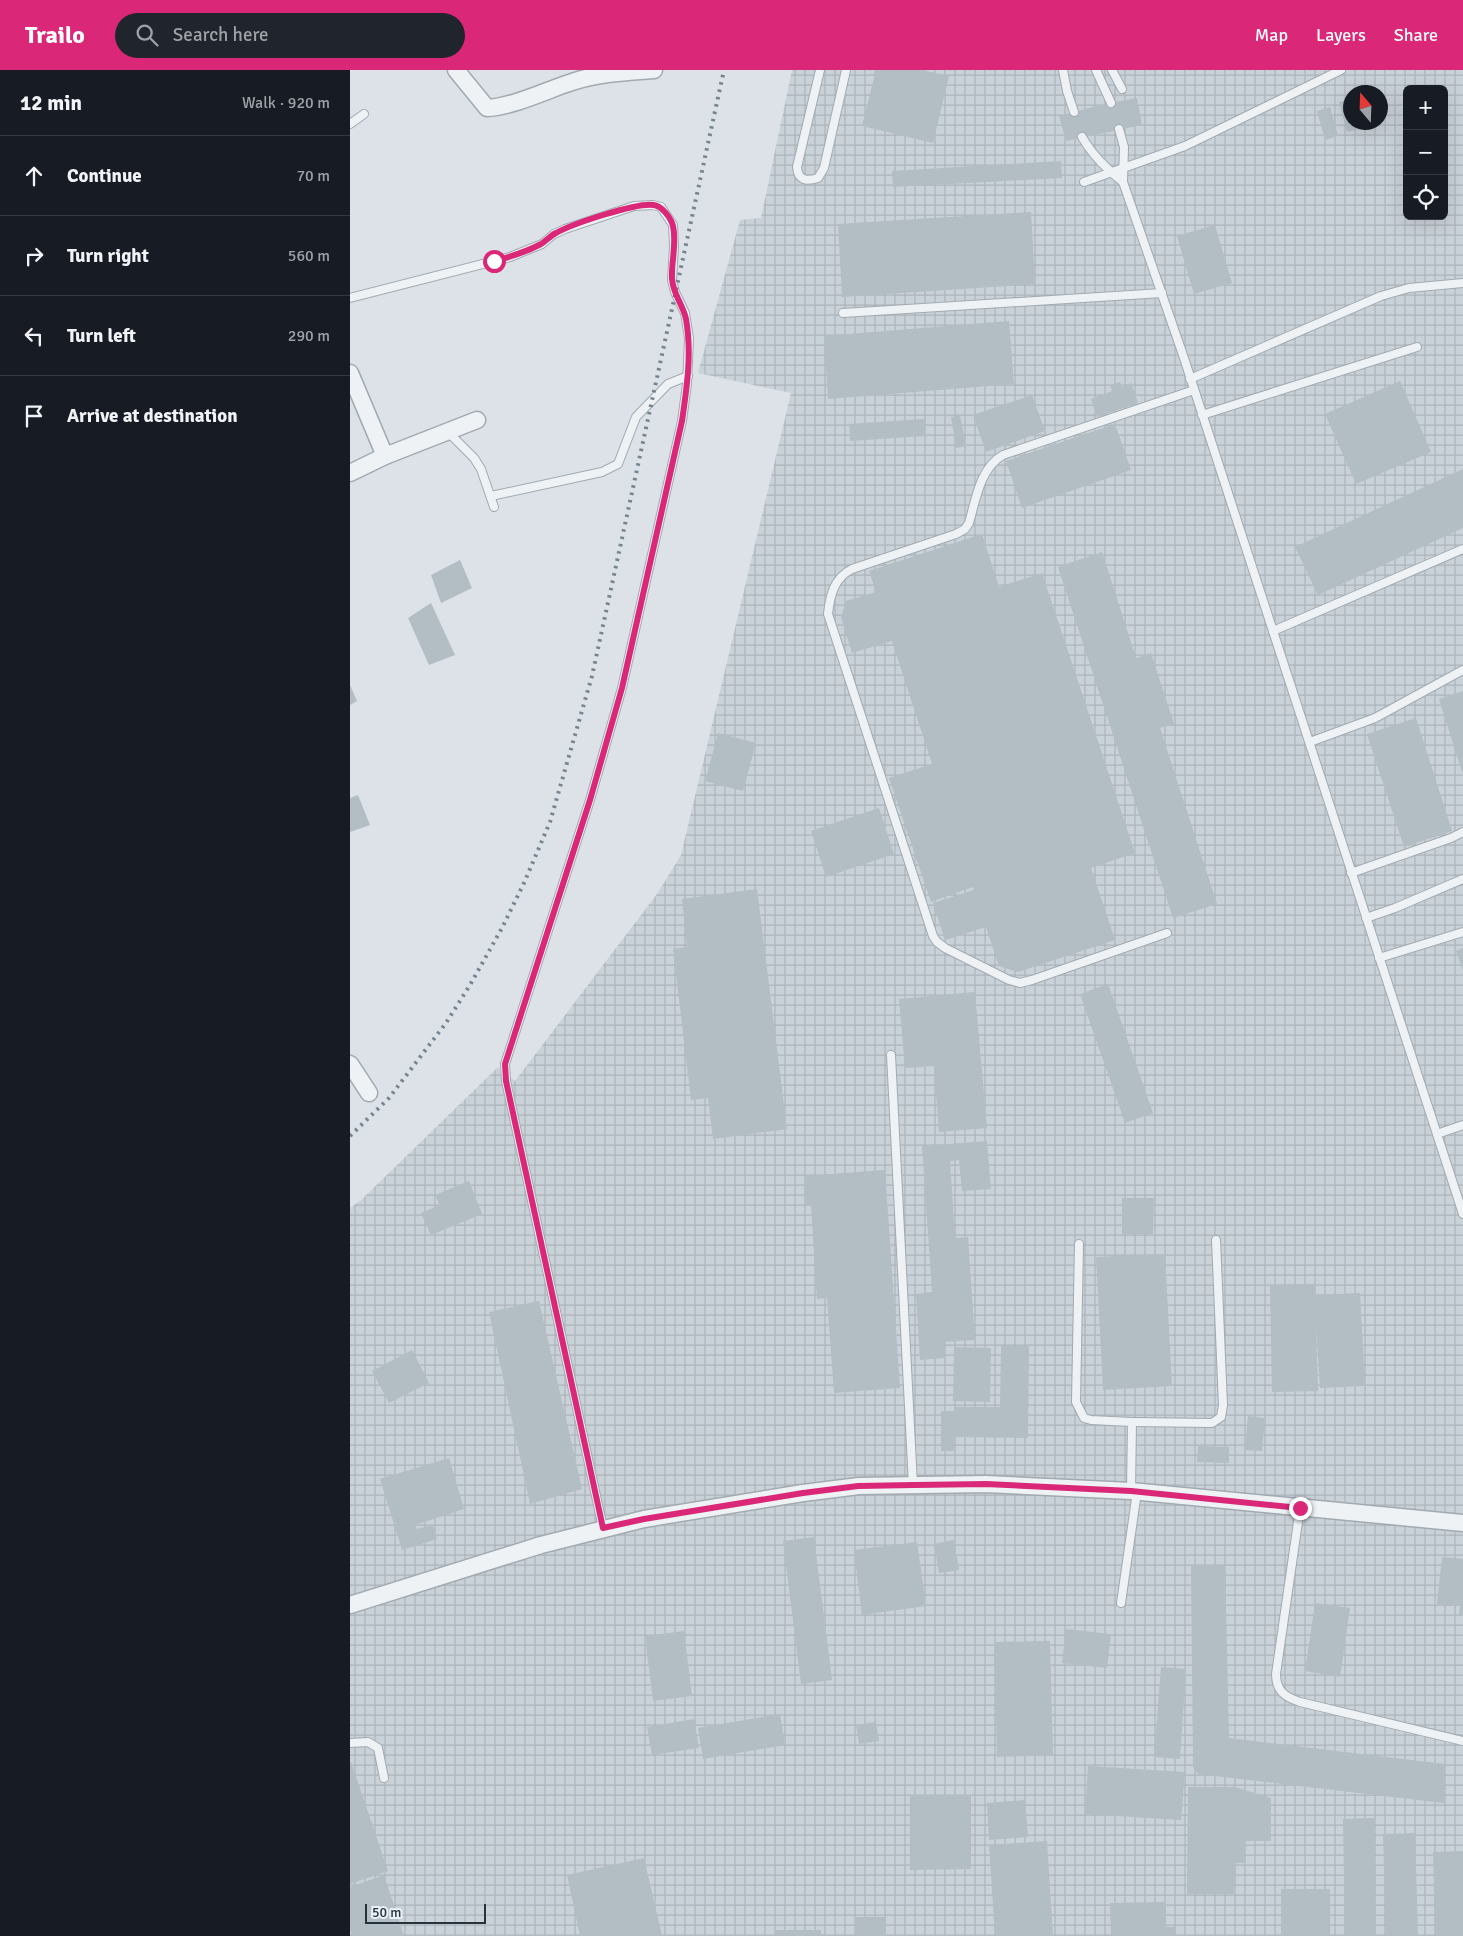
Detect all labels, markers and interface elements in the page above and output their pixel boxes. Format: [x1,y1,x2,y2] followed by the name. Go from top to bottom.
[115,13,465,58] search box
[25,20,85,50] text: Trailo
[133,21,161,49] icon: search
[173,23,269,47] text: Search here
[1255,24,1288,46] text: Map
[1316,24,1366,46] text: Layers
[1394,24,1438,46] text: Share
[1343,85,1388,130] north arrow
[1403,85,1448,220] map controls
[1403,85,1448,130] button: +
[20,90,82,116] text: 12 min
[242,93,330,113] text: Walk · 920 m
[1403,130,1448,175] button: −
[20,162,48,190] icon: ahead
[67,164,142,188] text: Continue
[296,166,330,186] text: 70 m
[1403,175,1448,220] button: locate
[20,242,48,270] icon: right
[67,244,149,268] text: Turn right
[288,246,330,266] text: 560 m
[483,250,506,273] route start
[20,322,48,350] icon: left
[67,324,136,348] text: Turn left
[288,326,330,346] text: 290 m
[20,402,48,430] icon: arrive
[67,404,238,428] text: Arrive at destination
[1289,1497,1312,1520] route end
[365,1901,486,1924] scale bar
[372,1904,401,1921] text: 50 m

